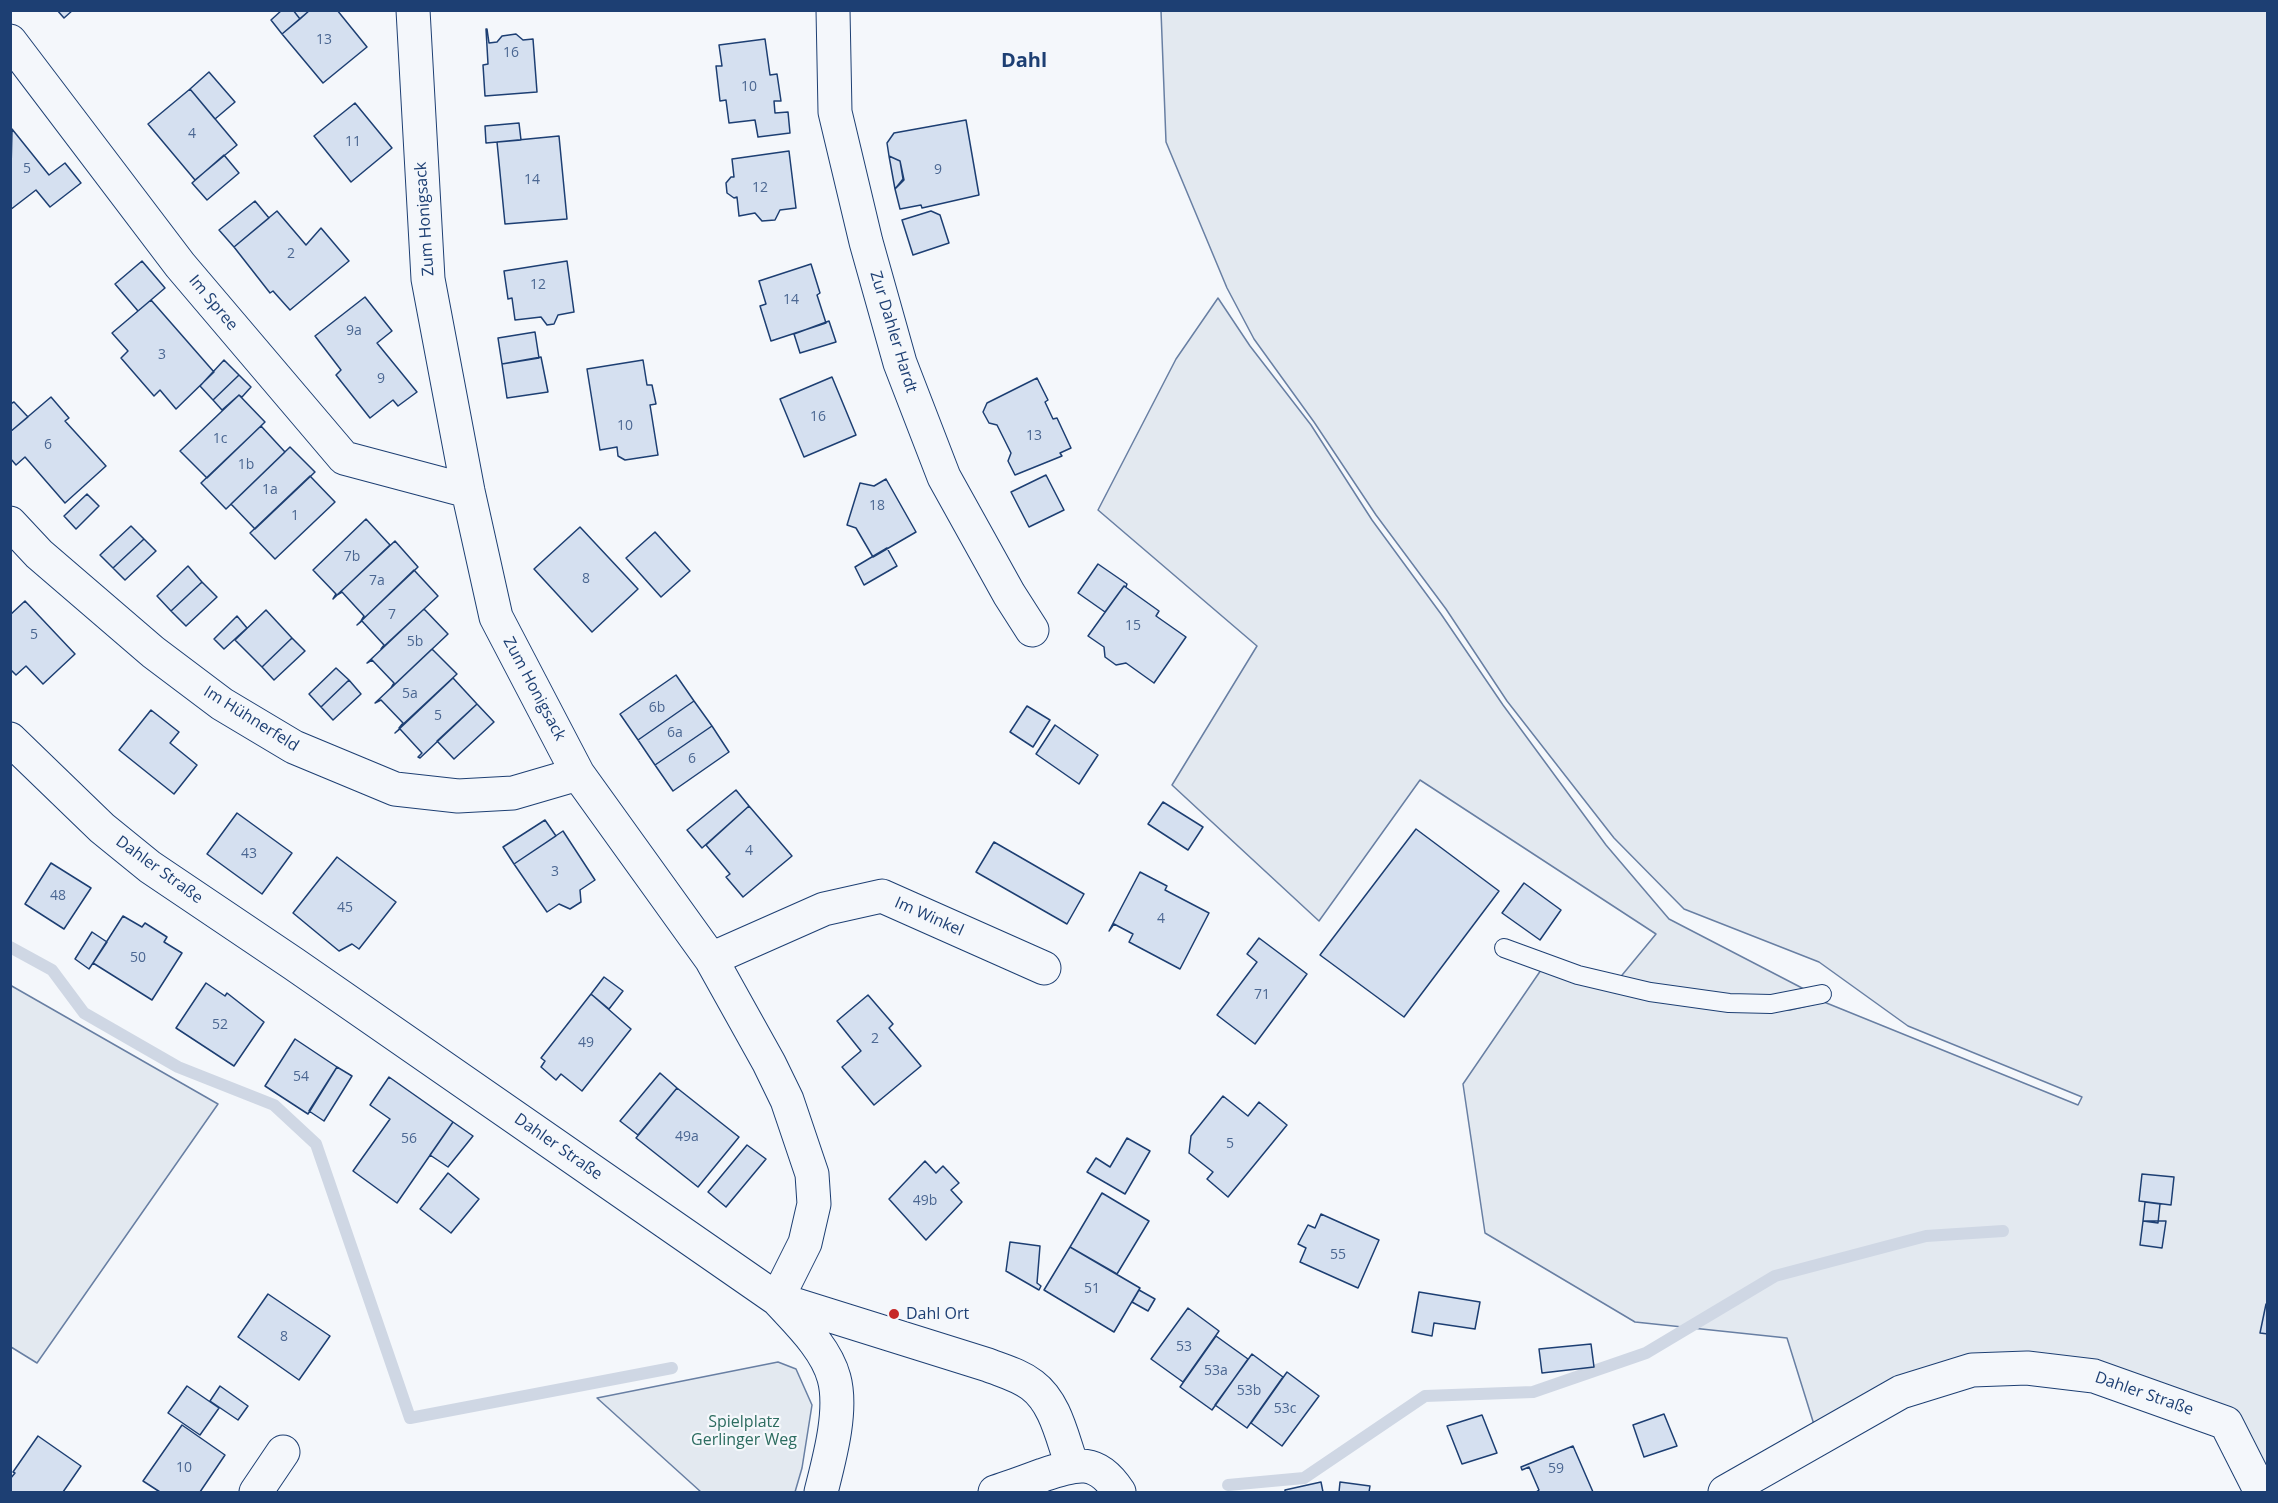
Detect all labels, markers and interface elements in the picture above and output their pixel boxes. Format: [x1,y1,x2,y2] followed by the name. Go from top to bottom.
[316,32,332,48] house number: 13
[503,45,519,61] house number: 16
[1001,49,1047,73] district label: Dahl
[741,79,757,95] house number: 10
[188,126,196,142] house number: 4
[345,134,361,150] house number: 11
[23,161,31,177] house number: 5
[411,161,439,277] street label: Zum Honigsack
[934,162,942,178] house number: 9
[524,172,540,188] house number: 14
[752,180,768,196] house number: 12
[287,246,295,262] house number: 2
[865,269,921,395] street label: Zur Dahler Hardt
[184,271,242,335] street label: Im Spree
[530,277,546,293] house number: 12
[783,292,799,308] house number: 14
[346,323,362,339] house number: 9a
[158,347,166,363] house number: 3
[377,371,385,387] house number: 9
[810,409,826,425] house number: 16
[617,418,633,434] house number: 10
[1026,428,1042,444] house number: 13
[213,431,227,447] house number: 1c
[44,437,52,453] house number: 6
[238,457,254,473] house number: 1b
[262,482,278,498] house number: 1a
[869,498,885,514] house number: 18
[291,508,299,524] house number: 1
[344,549,360,565] house number: 7b
[582,571,590,587] house number: 8
[369,573,385,589] house number: 7a
[388,607,396,623] house number: 7
[1125,618,1141,634] house number: 15
[30,627,38,643] house number: 5
[407,634,423,650] house number: 5b
[499,634,569,744] street label: Zum Honigsack
[200,682,302,756] street label: Im Hühnerfeld
[402,686,418,702] house number: 5a
[649,700,665,716] house number: 6b
[434,708,442,724] house number: 5
[667,725,683,741] house number: 6a
[688,751,696,767] house number: 6
[112,832,206,908] street label: Dahler Straße
[745,843,753,859] house number: 4
[241,846,257,862] house number: 43
[551,864,559,880] house number: 3
[50,888,66,904] house number: 48
[892,893,966,941] street label: Im Winkel
[337,900,353,916] house number: 45
[1157,911,1165,927] house number: 4
[130,950,146,966] house number: 50
[1254,987,1270,1003] house number: 71
[212,1017,228,1033] house number: 52
[871,1031,879,1047] house number: 2
[578,1035,594,1051] house number: 49
[293,1069,309,1085] house number: 54
[510,1110,606,1184] street label: Dahler Straße
[675,1129,699,1145] house number: 49a
[401,1131,417,1147] house number: 56
[1226,1136,1234,1152] house number: 5
[913,1193,937,1209] house number: 49b
[1330,1247,1346,1263] house number: 55
[1084,1281,1100,1297] house number: 51
[906,1304,969,1324] place label: Dahl Ort
[887,1307,901,1321] marker: Dahl Ort
[280,1329,288,1345] house number: 8
[1176,1339,1192,1355] house number: 53
[1204,1363,1228,1379] house number: 53a
[2092,1368,2196,1420] street label: Dahler Straße
[1237,1383,1261,1399] house number: 53b
[1274,1401,1296,1417] house number: 53c
[691,1412,797,1450] park label: Spielplatz Gerlinger Weg
[176,1460,192,1476] house number: 10
[1548,1461,1564,1477] house number: 59

